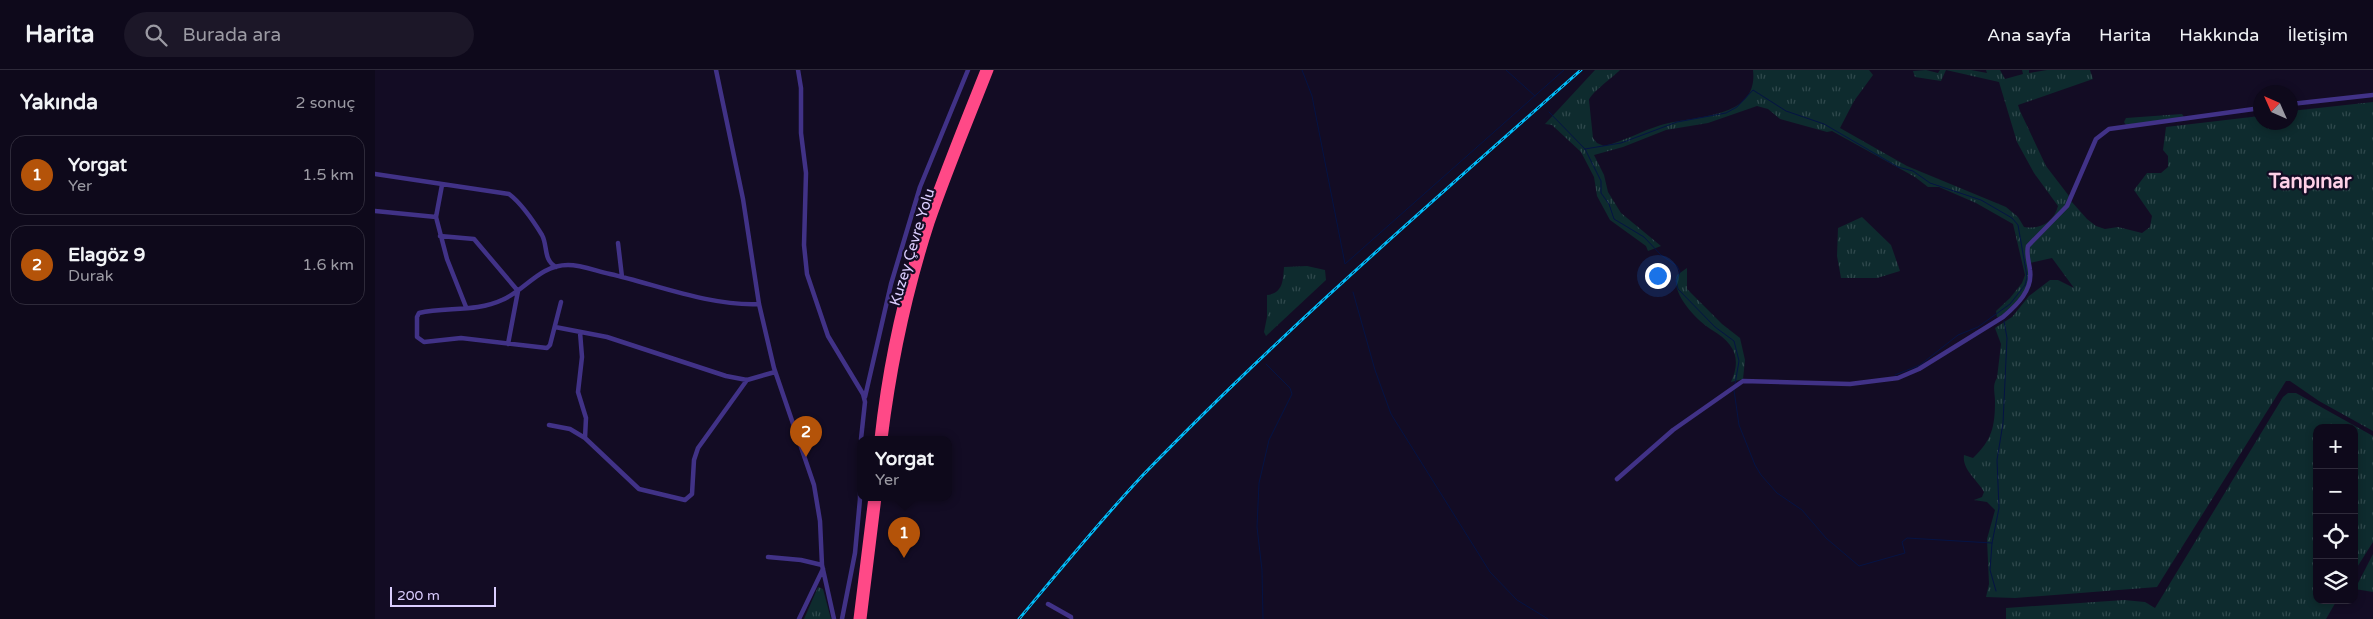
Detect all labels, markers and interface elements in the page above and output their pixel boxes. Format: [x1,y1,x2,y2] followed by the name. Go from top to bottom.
[124,12,474,57] search box
[25,20,94,49] text: Harita
[142,21,170,49] icon: search
[182,24,281,46] text: Burada ara
[1987,24,2071,46] text: Ana sayfa
[2099,24,2151,46] text: Harita
[2179,24,2259,46] text: Hakkında
[2287,24,2348,46] text: İletişim
[2253,85,2298,130] north arrow
[20,90,98,115] text: Yakında
[295,93,355,113] text: 2 sonuç
[68,154,127,176] text: Yorgat
[32,165,42,185] text: 1
[302,165,354,185] text: 1.5 km
[2268,170,2352,194] district label: Tanpınar
[68,176,92,196] text: Yer
[886,186,938,308] street label: Kuzey Çevre Yolu
[68,244,145,266] text: Elagöz 9
[32,255,42,275] text: 2
[302,255,354,275] text: 1.6 km
[1645,263,1671,289] your location
[68,266,113,286] text: Durak
[790,416,822,457] pin: 2
[2313,424,2358,604] map controls
[2313,424,2358,469] button: +
[857,436,952,501] popup
[875,448,934,470] text: Yorgat
[2313,469,2358,514] button: −
[875,470,899,490] text: Yer
[2313,514,2358,559] button: locate
[888,517,920,558] pin: 1
[2313,559,2358,604] button: layers
[390,584,496,607] scale bar
[397,587,440,604] text: 200 m

